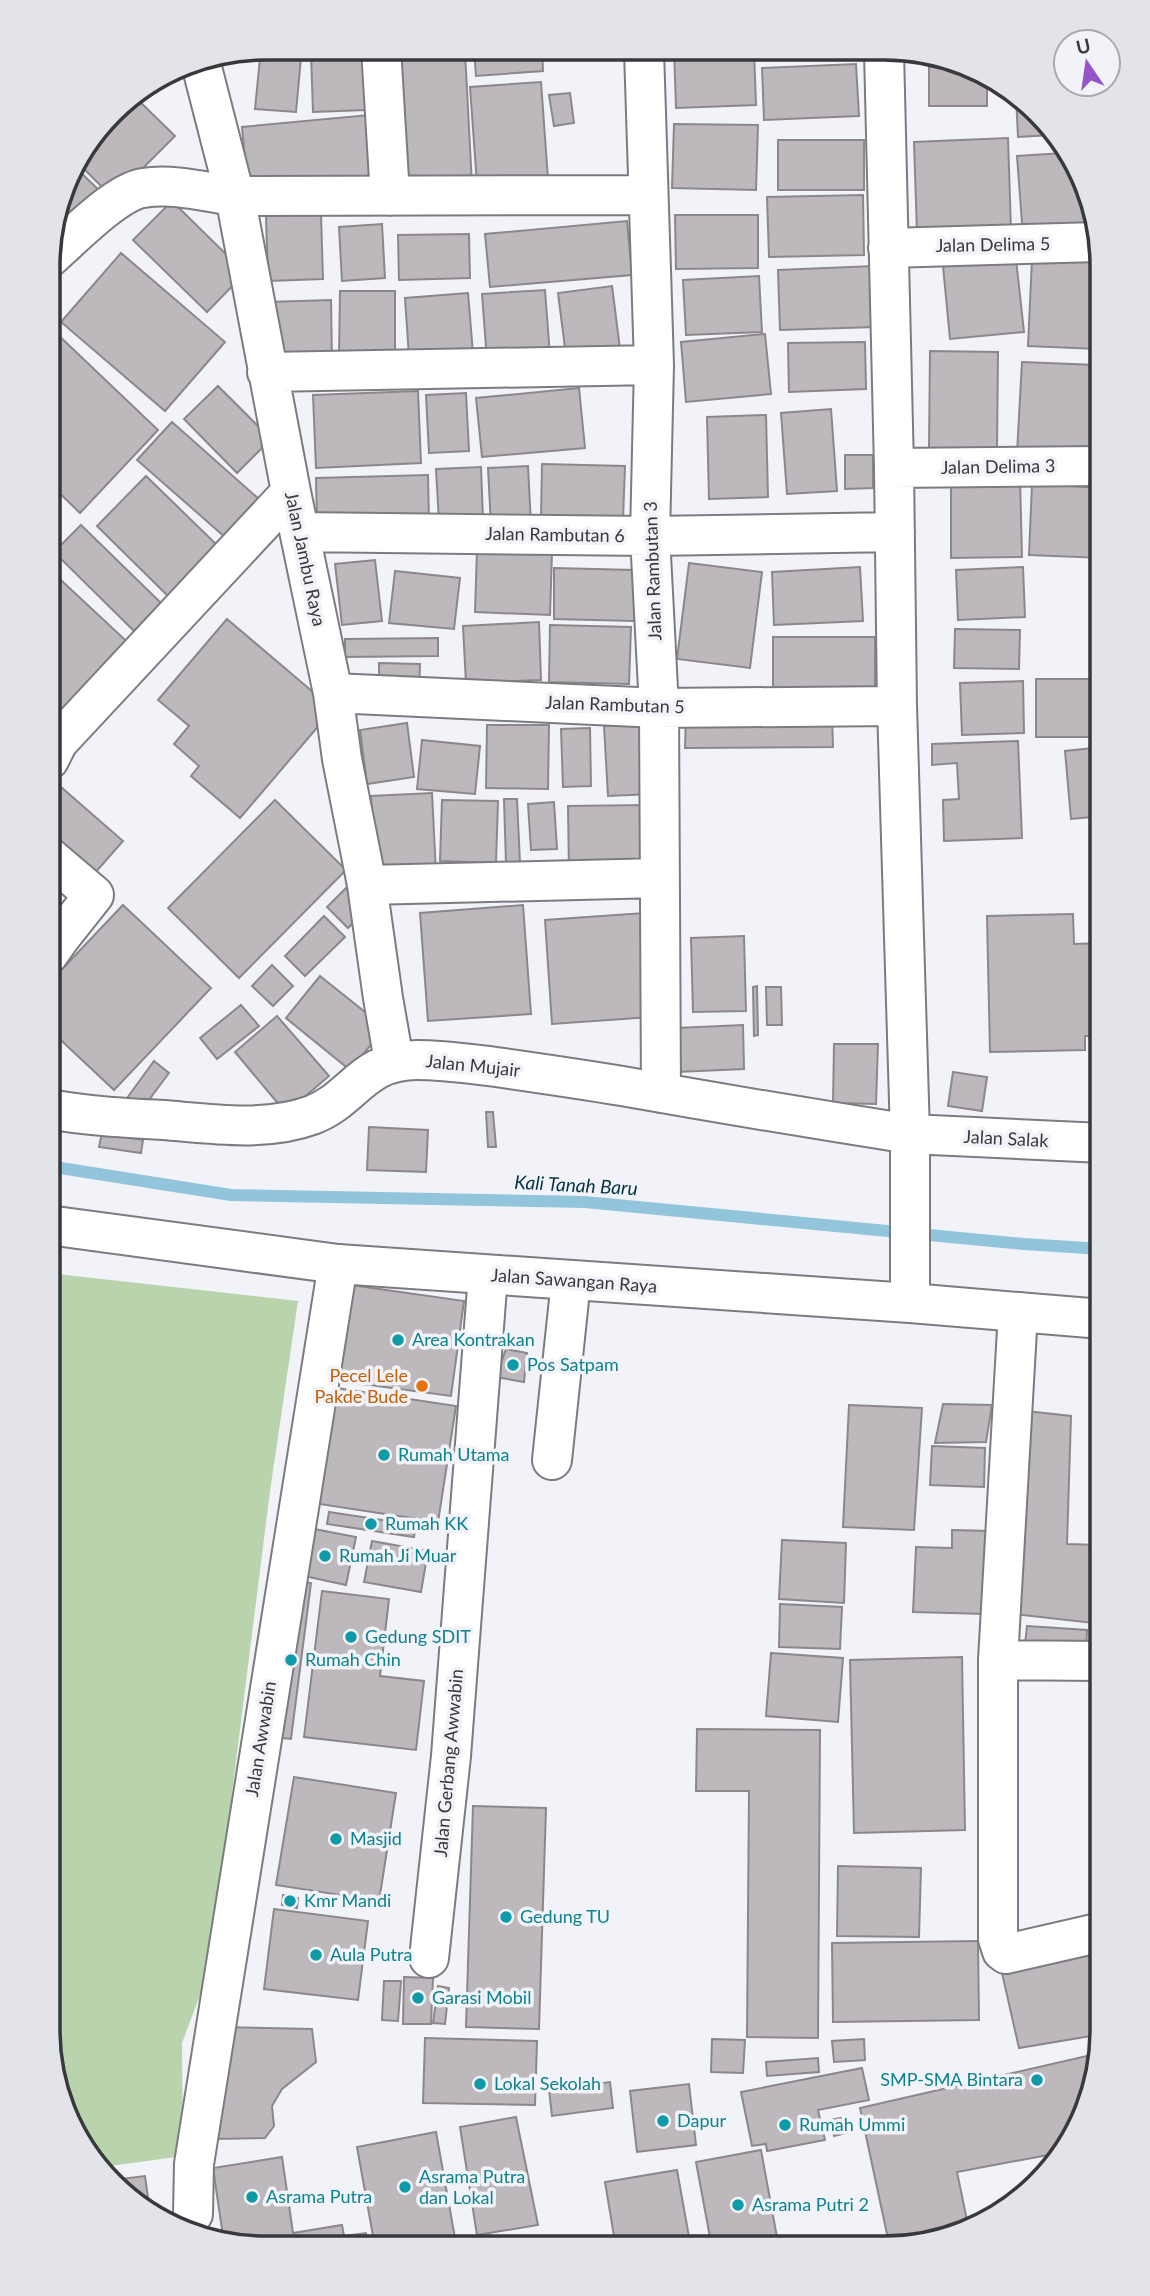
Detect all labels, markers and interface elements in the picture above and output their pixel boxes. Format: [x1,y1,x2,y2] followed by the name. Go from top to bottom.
[1052,28,1122,98] north arrow
[1074,33,1093,59] text: U
[936,232,1050,256] street label: Jalan Delima 5
[941,454,1055,478] street label: Jalan Delima 3
[281,489,331,628] street label: Jalan Jambu Raya
[639,501,665,641] street label: Jalan Rambutan 3
[485,522,625,546] street label: Jalan Rambutan 6
[545,691,685,717] street label: Jalan Rambutan 5
[425,1049,522,1081] street label: Jalan Mujair
[963,1125,1050,1151] street label: Jalan Salak
[514,1170,638,1199] water label: Kali Tanah Baru
[490,1263,658,1297] street label: Jalan Sawangan Raya
[412,1328,535,1350] place label: Area Kontrakan
[390,1332,406,1348] marker: Area Kontrakan
[527,1353,619,1375] place label: Pos Satpam
[505,1357,521,1373] marker: Pos Satpam
[315,1364,408,1407] place label: Pecel Lele Pakde Bude
[414,1378,430,1394] marker: Pecel Lele Pakde Bude
[398,1443,510,1465] place label: Rumah Utama
[376,1447,392,1463] marker: Rumah Utama
[385,1512,468,1534] place label: Rumah KK
[363,1516,379,1532] marker: Rumah KK
[339,1544,457,1566] place label: Rumah Ji Muar
[317,1548,333,1564] marker: Rumah Ji Muar
[365,1625,471,1647] place label: Gedung SDIT
[343,1629,359,1645] marker: Gedung SDIT
[305,1648,401,1670] place label: Rumah Chin
[283,1652,299,1668] marker: Rumah Chin
[429,1668,467,1858] street label: Jalan Gerbang Awwabin
[240,1680,280,1798] street label: Jalan Awwabin
[350,1827,402,1849] place label: Masjid
[328,1831,344,1847] marker: Masjid
[304,1889,391,1911] place label: Kmr Mandi
[282,1893,298,1909] marker: Kmr Mandi
[520,1905,610,1927] place label: Gedung TU
[498,1909,514,1925] marker: Gedung TU
[330,1943,412,1965] place label: Aula Putra
[308,1947,324,1963] marker: Aula Putra
[432,1986,531,2008] place label: Garasi Mobil
[410,1990,426,2006] marker: Garasi Mobil
[880,2068,1023,2090] place label: SMP-SMA Bintara
[494,2072,601,2094] place label: Lokal Sekolah
[1029,2072,1045,2088] marker: SMP-SMA Bintara
[472,2076,488,2092] marker: Lokal Sekolah
[677,2109,727,2131] place label: Dapur
[655,2113,671,2129] marker: Dapur
[799,2113,905,2135] place label: Rumah Ummi
[777,2117,793,2133] marker: Rumah Ummi
[419,2165,525,2208] place label: Asrama Putra dan Lokal
[397,2179,413,2195] marker: Asrama Putra dan Lokal
[266,2185,372,2207] place label: Asrama Putra
[244,2189,260,2205] marker: Asrama Putra
[752,2193,869,2215] place label: Asrama Putri 2
[730,2197,746,2213] marker: Asrama Putri 2

